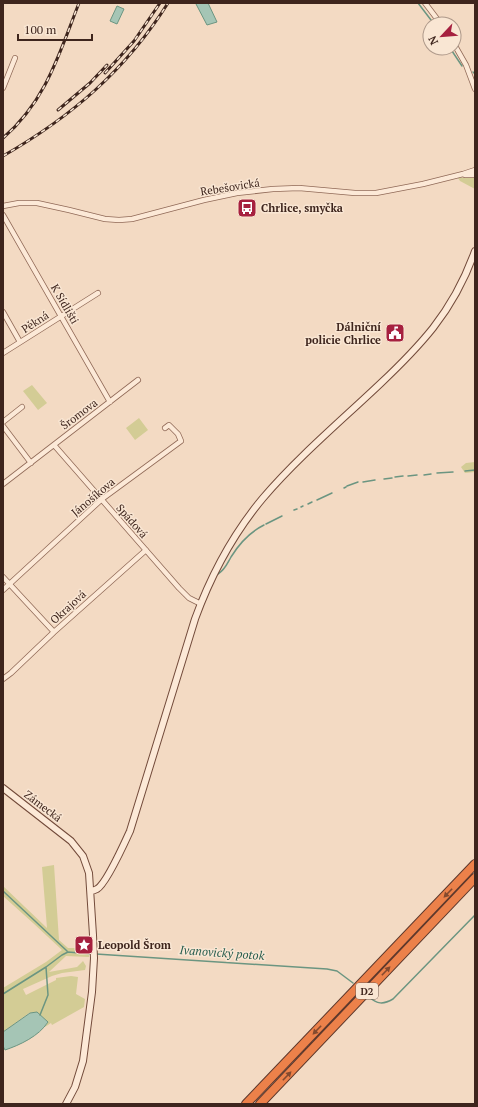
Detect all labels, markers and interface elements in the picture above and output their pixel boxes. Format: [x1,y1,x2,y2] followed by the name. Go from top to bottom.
[18,16,92,42] scale bar
[422,16,462,56] north arrow
[24,22,57,37] text: 100 m
[425,33,441,47] text: N
[199,175,261,199] street label: Rebešovická
[236,197,258,219] bus stop icon: Chrlice, smyčka
[261,201,343,215] place label: Chrlice, smyčka
[48,282,82,326] street label: K Sídlišti
[19,308,52,336] street label: Pěkná
[305,320,381,347] place label: Dálniční policie Chrlice
[384,322,406,344] public building icon: Dálniční policie Chrlice
[58,395,101,432] street label: Šromova
[68,474,118,519] street label: Jánošíkova
[113,501,151,541] street label: Spádová
[47,587,89,627] street label: Okrajová
[21,787,65,825] street label: Zámecká
[444,888,453,897] one-way arrow
[73,934,95,956] place icon: Leopold Šrom
[98,938,172,952] place label: Leopold Šrom
[178,942,265,963] water label: Ivanovický potok
[381,966,391,976] one-way arrow
[356,983,378,999] road number: D2
[313,1025,322,1034] one-way arrow
[282,1071,292,1081] one-way arrow

